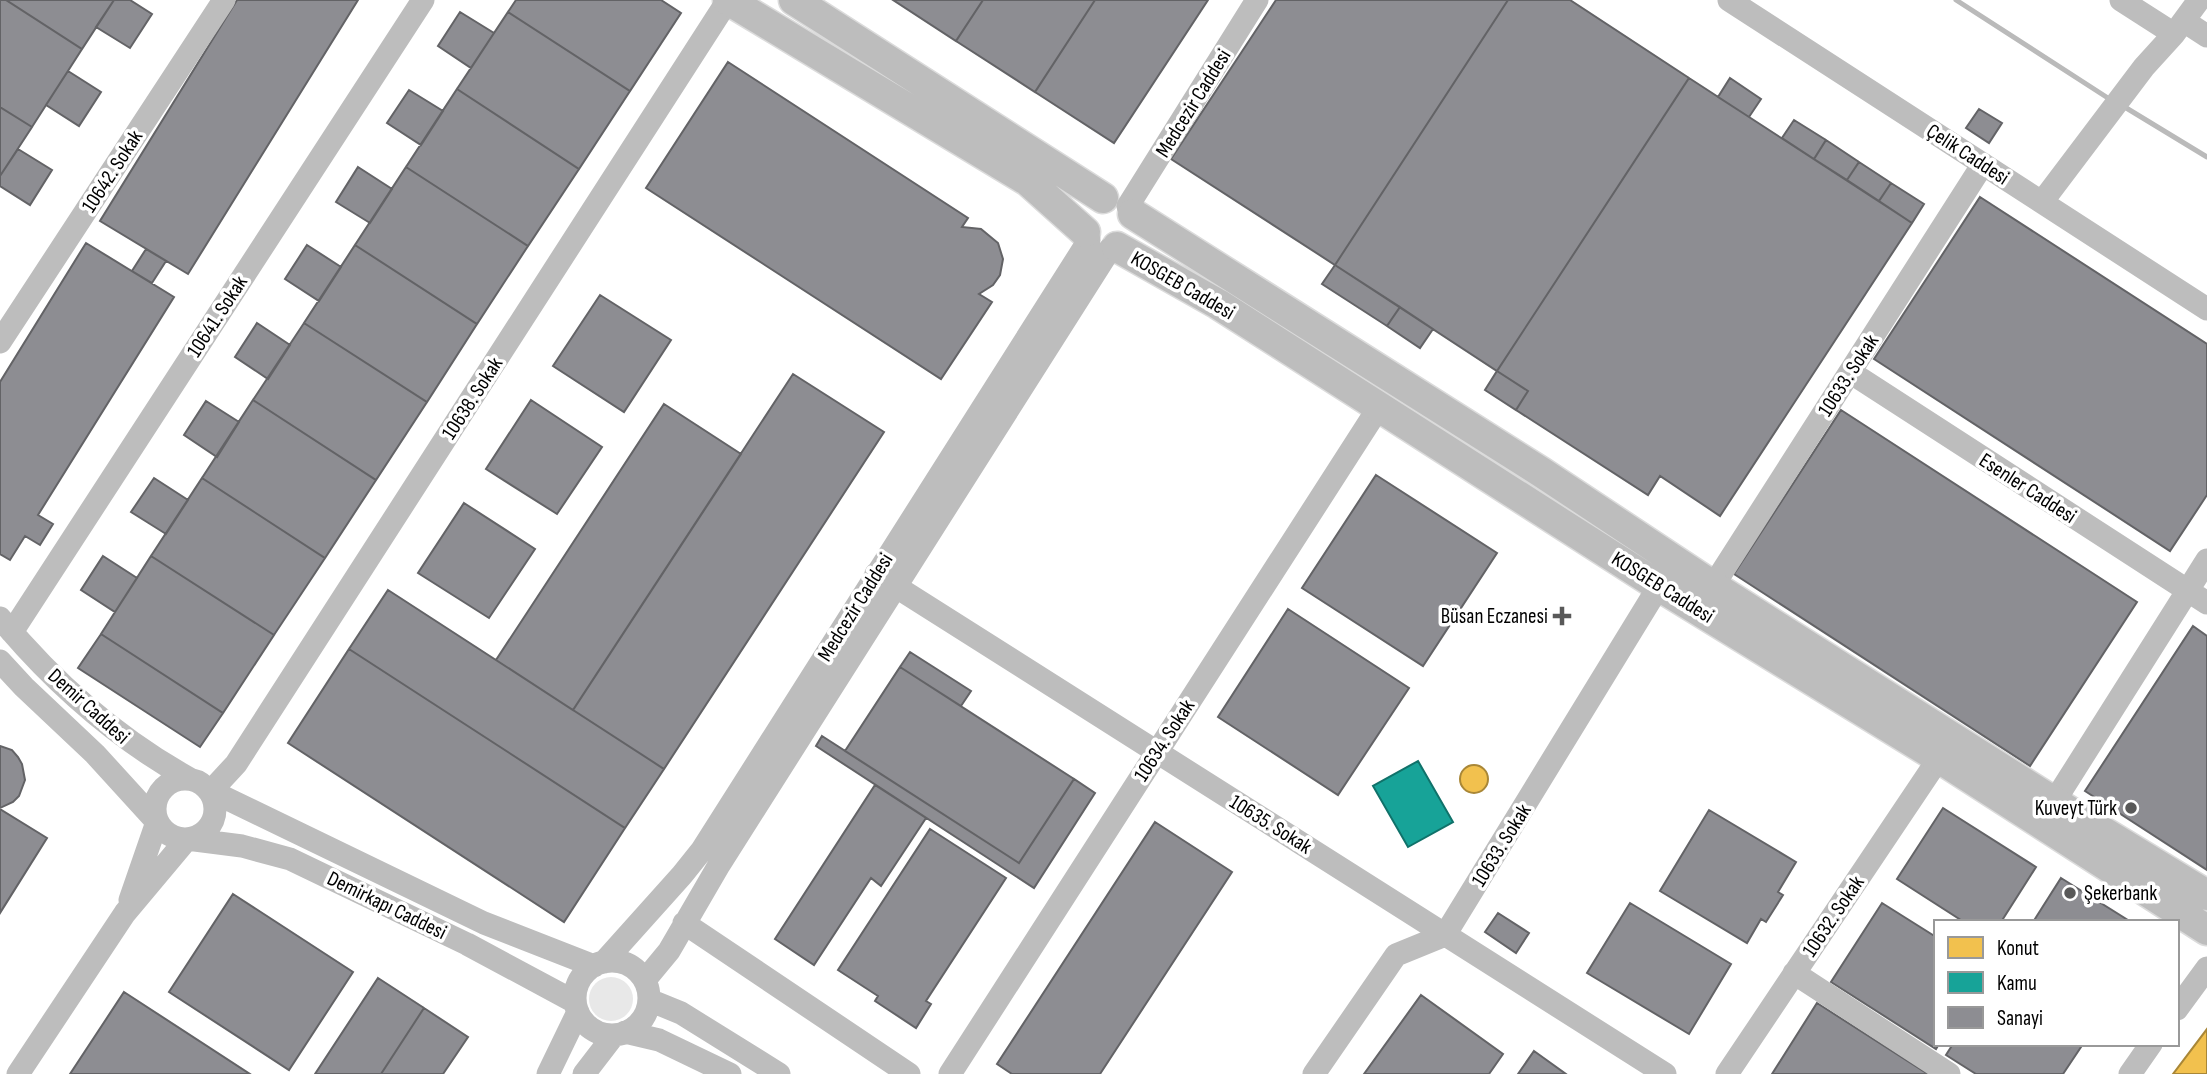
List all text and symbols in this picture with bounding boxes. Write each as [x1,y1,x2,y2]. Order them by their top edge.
street label: Medcezir Caddesi [1150,45,1236,162]
street label: Çelik Caddesi [1922,119,2014,190]
street label: 10642. Sokak [77,125,148,217]
street label: KOSGEB Caddesi [1126,246,1239,325]
street label: 10641. Sokak [182,271,253,362]
street label: 10633. Sokak [1813,330,1884,421]
street label: 10638. Sokak [437,352,508,444]
street label: Esenler Caddesi [1975,448,2081,529]
street label: KOSGEB Caddesi [1607,546,1718,629]
street label: Medcezir Caddesi [812,549,898,666]
place label: Büsan Eczanesi [1441,604,1548,629]
marker: Büsan Eczanesi [1554,608,1570,624]
street label: Demir Caddesi [43,663,135,749]
street label: 10634. Sokak [1129,695,1200,786]
street label: 10635. Sokak [1225,789,1316,859]
place label: Kuveyt Türk [2035,796,2117,821]
street label: 10633. Sokak [1466,799,1537,891]
marker: Kuveyt Türk [2123,800,2139,816]
street label: Demirkapı Caddesi [323,866,450,945]
street label: 10632. Sokak [1797,871,1870,962]
place label: Şekerbank [2084,881,2157,906]
marker: Şekerbank [2062,885,2078,901]
legend [1934,920,2179,1046]
text: Konut [1997,936,2039,961]
text: Kamu [1997,971,2037,996]
text: Sanayi [1997,1006,2043,1031]

